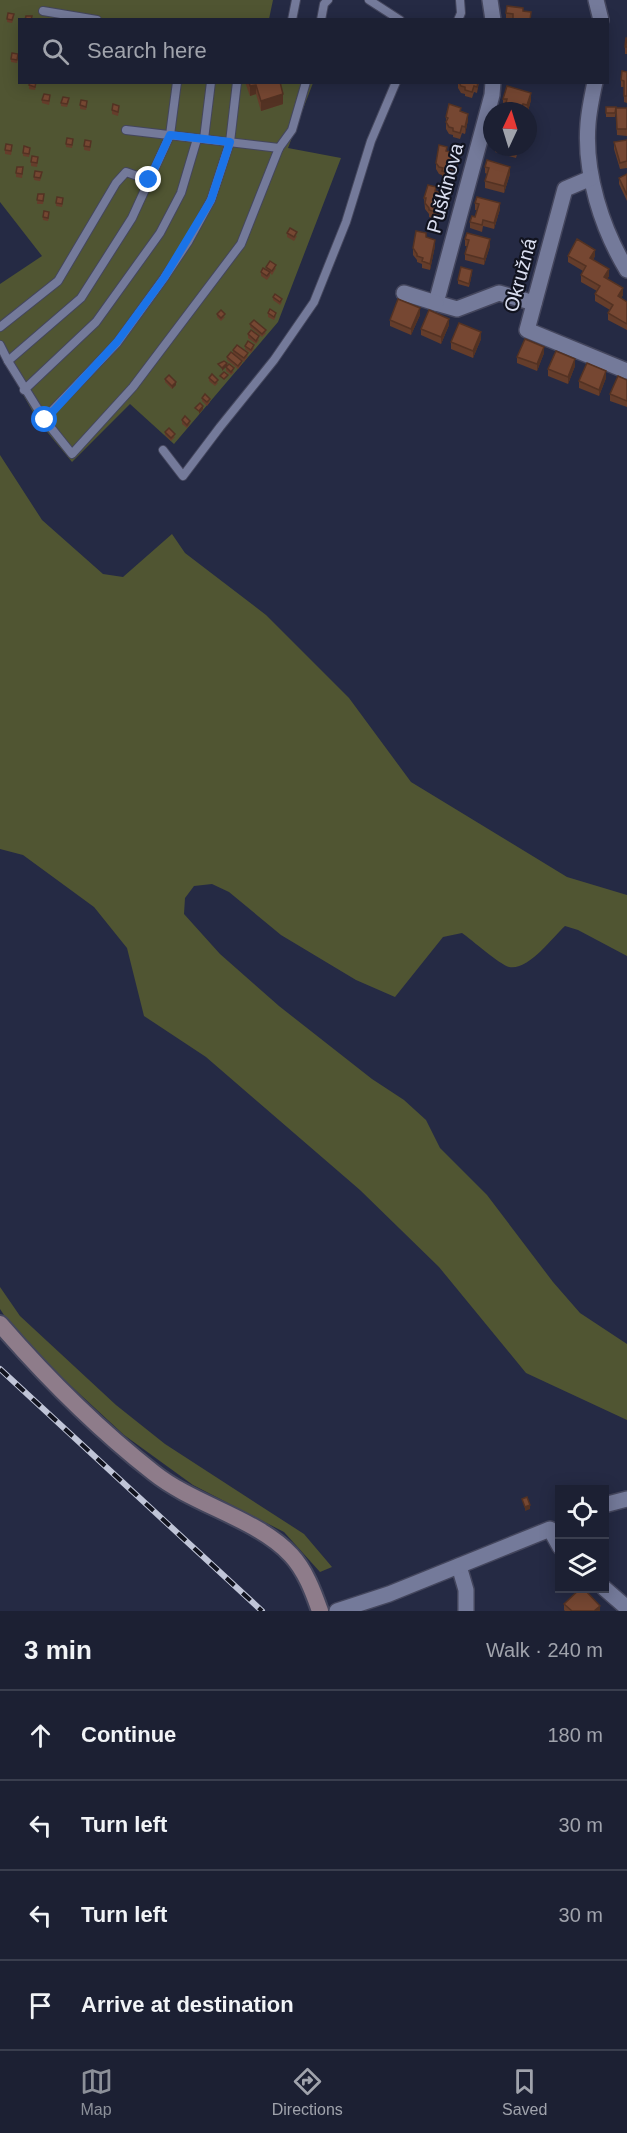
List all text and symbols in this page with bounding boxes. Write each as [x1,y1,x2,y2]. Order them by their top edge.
search box [18,18,609,84]
icon: search [39,35,72,68]
text: Search here [87,38,207,63]
north arrow [483,102,537,156]
street label: Puškinova [422,140,468,235]
route end [135,166,161,192]
street label: Okružná [500,235,541,314]
route start [31,406,57,432]
map controls [555,1485,609,1593]
button: locate [555,1485,609,1539]
button: layers [555,1539,609,1593]
text: 3 min [24,1635,92,1665]
text: Walk · 240 m [486,1639,603,1661]
icon: ahead [24,1719,57,1752]
text: Continue [81,1722,176,1747]
text: 180 m [547,1724,603,1746]
icon: left [24,1809,57,1842]
text: Turn left [81,1812,167,1837]
text: 30 m [559,1814,603,1836]
icon: left [24,1899,57,1932]
text: Turn left [81,1902,167,1927]
text: 30 m [559,1904,603,1926]
icon: arrive [24,1989,57,2022]
text: Arrive at destination [81,1992,294,2017]
tab: Map [80,2065,113,2119]
tab: Directions [272,2065,343,2119]
tab: Saved [502,2065,547,2119]

